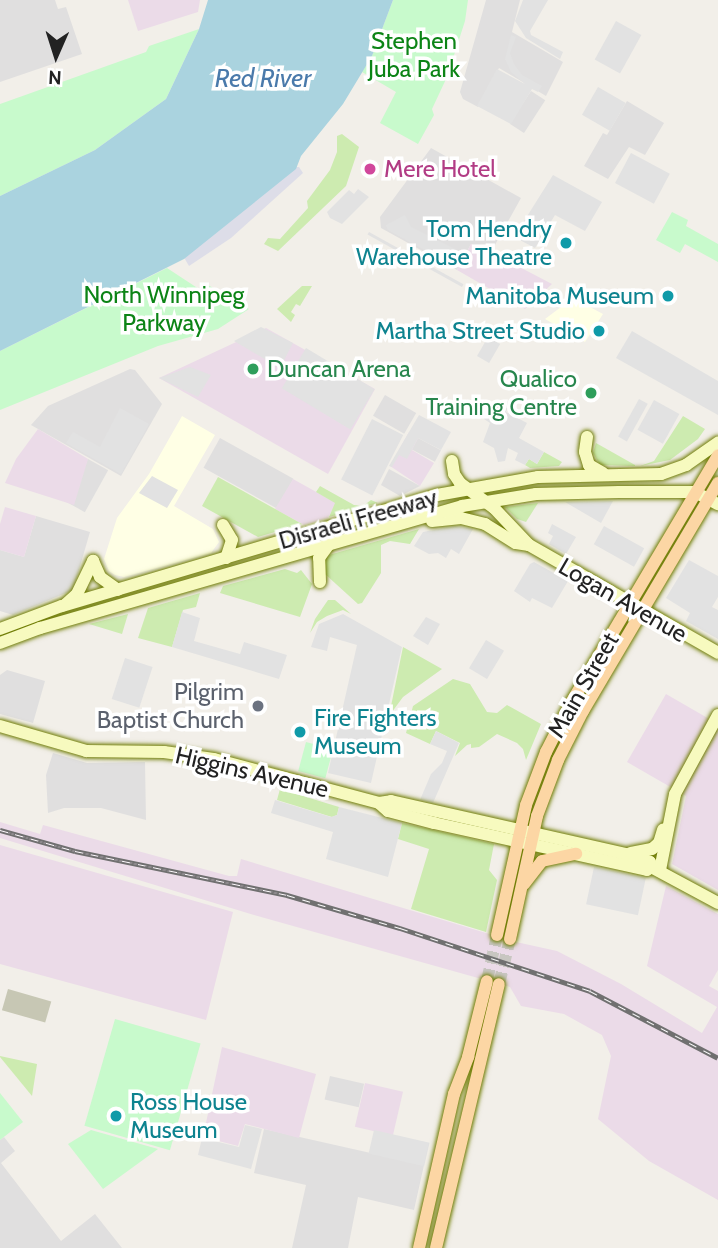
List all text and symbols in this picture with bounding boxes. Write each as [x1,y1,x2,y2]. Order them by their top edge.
north arrow [21,21,91,91]
park label: Stephen Juba Park [368,27,460,83]
water label: Red River [215,63,311,95]
text: N [48,66,62,89]
place label: Mere Hotel [384,155,496,183]
marker: Mere Hotel [362,161,378,177]
place label: Tom Hendry Warehouse Theatre [356,215,552,271]
marker: Tom Hendry Warehouse Theatre [558,235,574,251]
park label: North Winnipeg Parkway [83,281,245,337]
place label: Manitoba Museum [466,282,654,310]
marker: Manitoba Museum [660,288,676,304]
place label: Martha Street Studio [376,317,585,345]
marker: Martha Street Studio [591,323,607,339]
place label: Duncan Arena [267,355,411,383]
marker: Duncan Arena [245,361,261,377]
place label: Qualico Training Centre [425,365,577,421]
marker: Qualico Training Centre [583,385,599,401]
street label: Disraeli Freeway [275,483,441,555]
street label: Logan Avenue [554,552,692,648]
street label: Main Street [541,627,625,743]
place label: Pilgrim Baptist Church [97,678,244,734]
marker: Pilgrim Baptist Church [250,698,266,714]
place label: Fire Fighters Museum [314,704,436,760]
marker: Fire Fighters Museum [292,724,308,740]
street label: Higgins Avenue [173,740,331,804]
place label: Ross House Museum [130,1088,247,1144]
marker: Ross House Museum [108,1108,124,1124]

